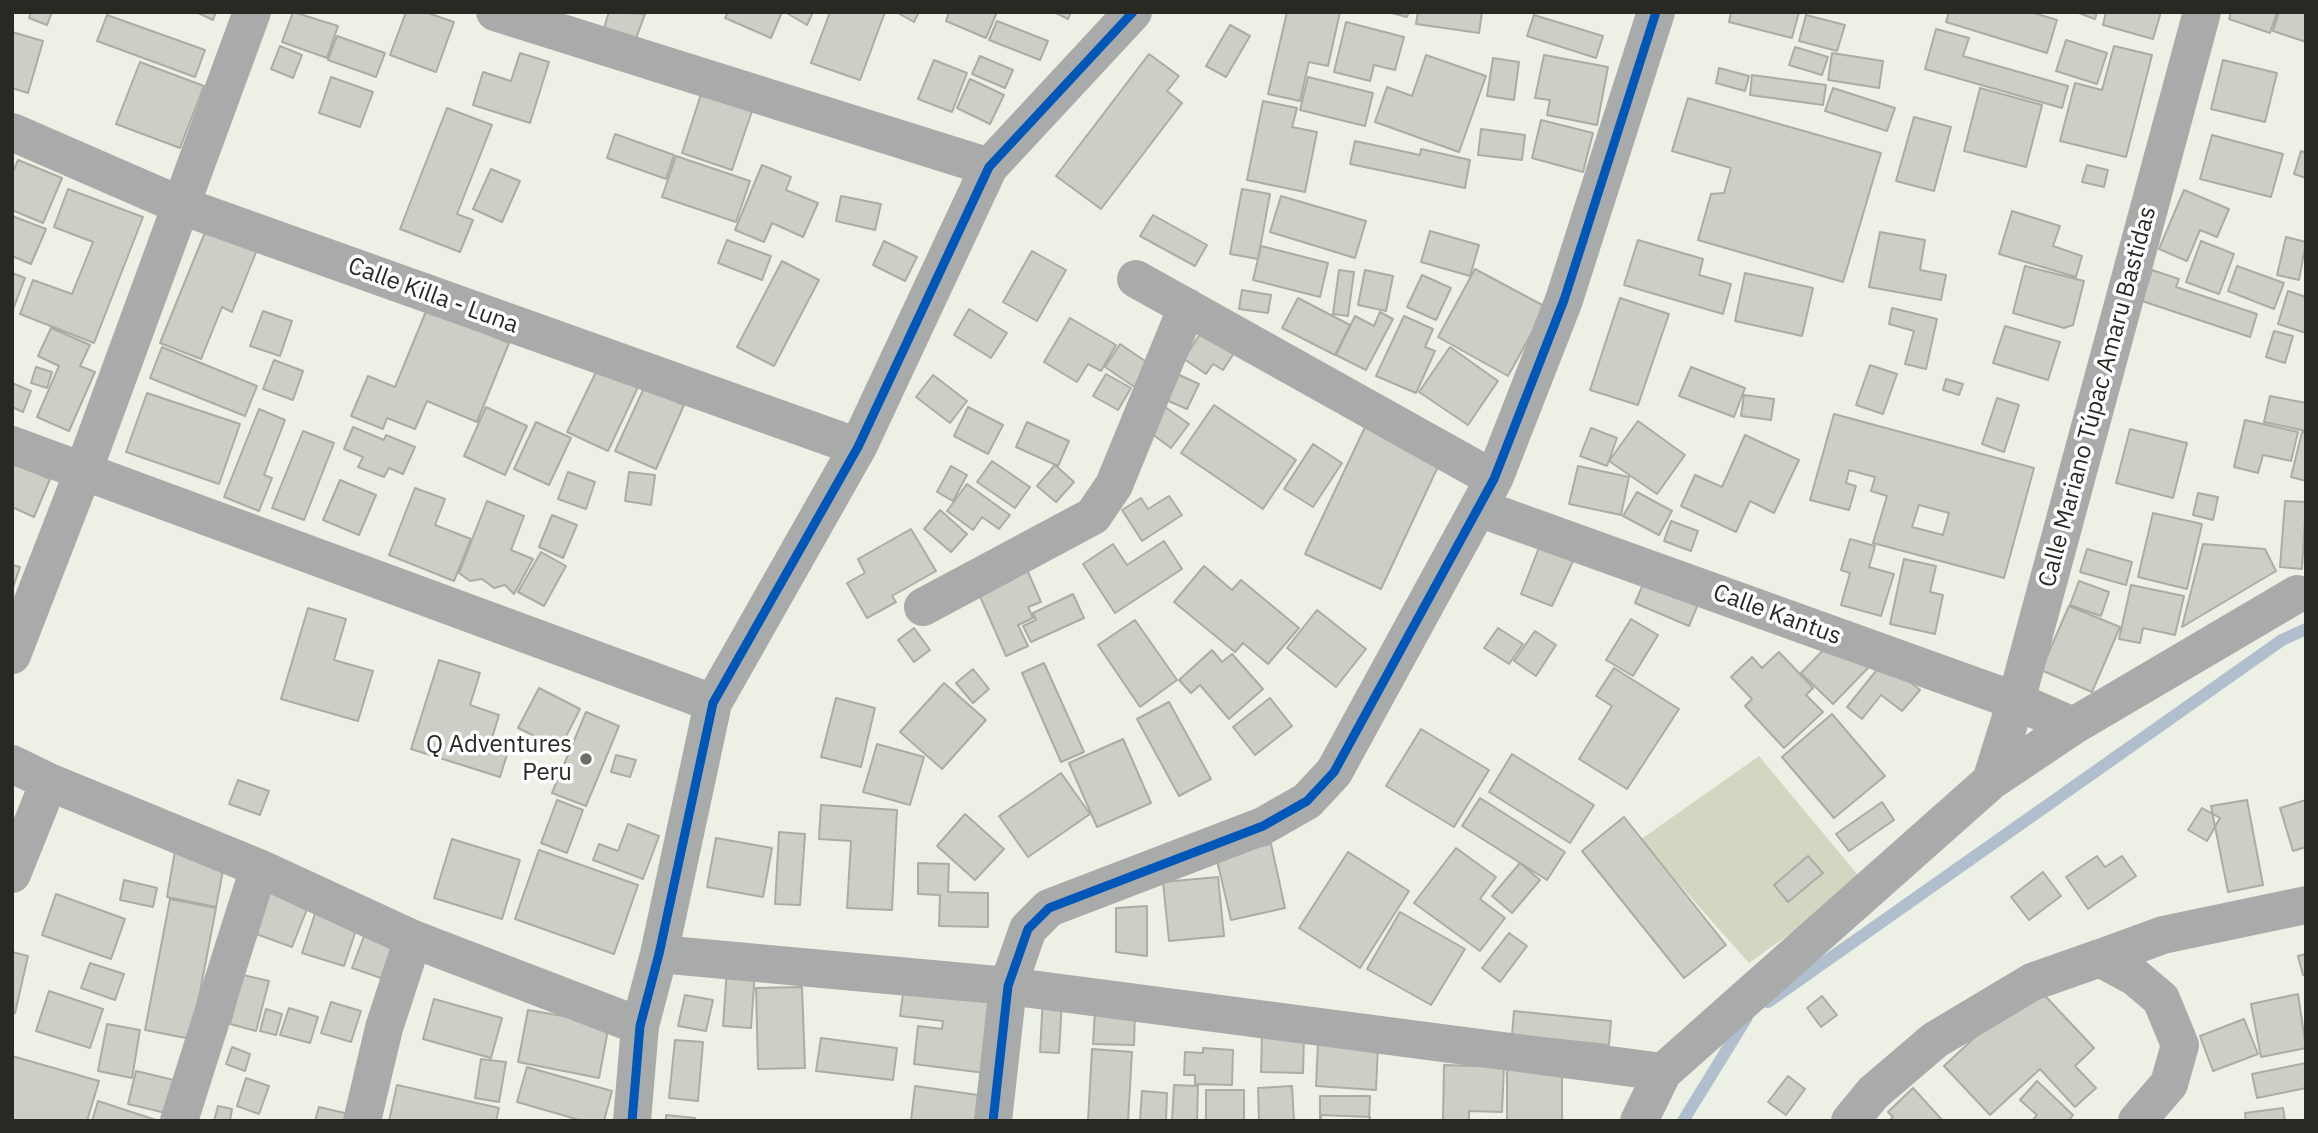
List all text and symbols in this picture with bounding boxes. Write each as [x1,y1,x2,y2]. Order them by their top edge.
street label: Calle Mariano Túpac Amaru Bastidas [2033,204,2163,590]
street label: Calle Killa - Luna [344,252,522,340]
street label: Calle Kantus [1709,578,1845,652]
place label: Q Adventures Peru [426,731,572,787]
marker: Q Adventures Peru [578,751,594,767]

